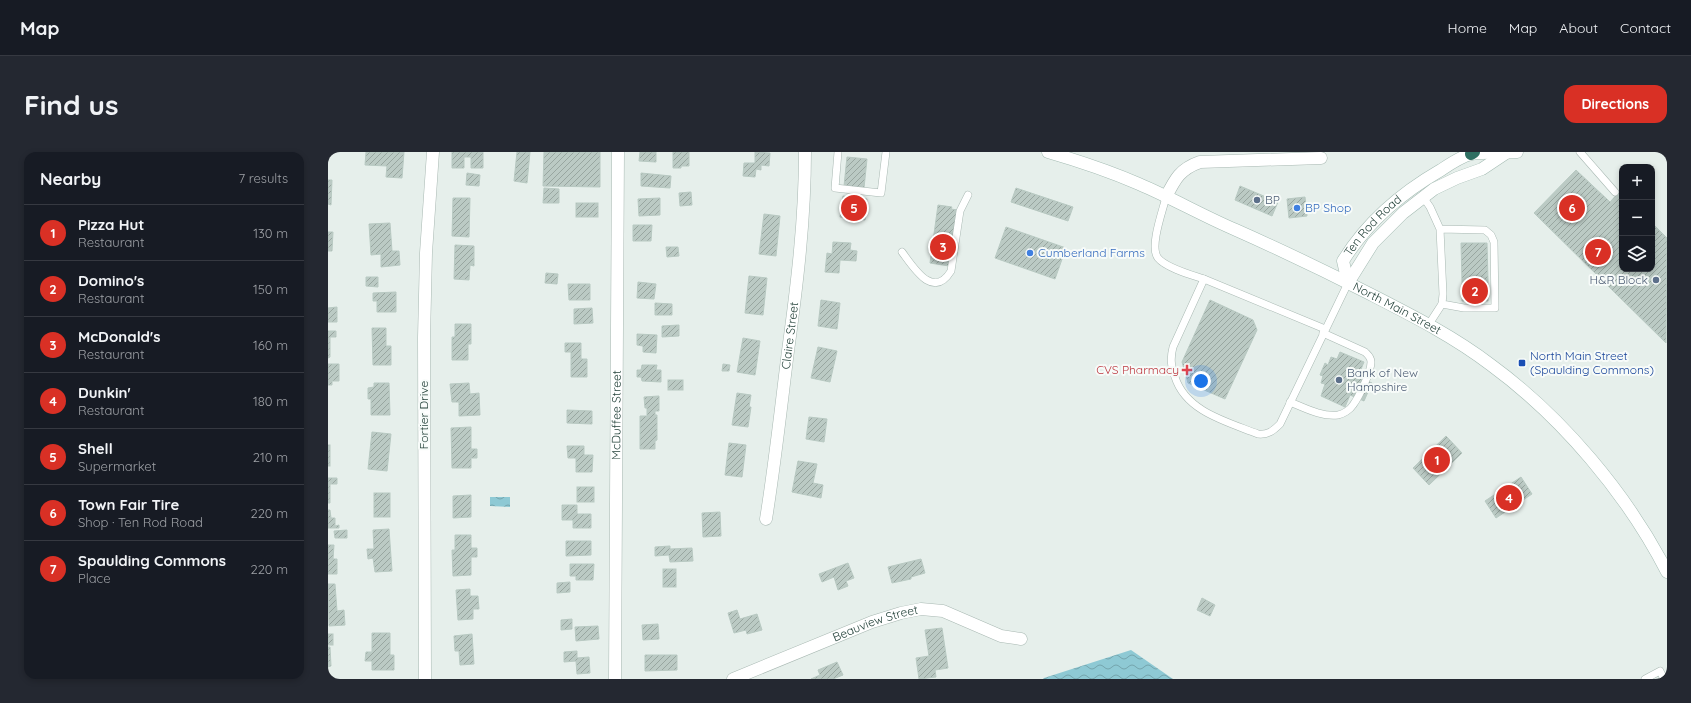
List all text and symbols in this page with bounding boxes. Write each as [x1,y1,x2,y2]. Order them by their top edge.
text: Map [20,16,59,40]
text: Home [1448,19,1487,37]
text: Map [1509,19,1537,37]
text: About [1559,19,1598,37]
text: Contact [1620,19,1671,37]
button: Directions [1564,85,1667,123]
text: Find us [24,87,118,122]
map controls [1619,164,1655,272]
button: + [1619,164,1655,200]
text: Nearby [40,168,101,189]
text: 7 results [239,170,288,186]
street label: Ten Rod Road [1340,191,1404,259]
place label: BP [1265,192,1280,207]
pin: 5 [841,193,867,223]
pin: 6 [1559,193,1585,223]
marker: BP [1252,195,1262,205]
place label: BP Shop [1305,200,1351,215]
button: − [1619,200,1655,236]
marker: BP Shop [1292,203,1302,213]
text: Pizza Hut [78,215,144,234]
text: 1 [50,225,56,241]
text: 130 m [253,225,288,241]
pin: 3 [930,232,956,262]
text: Restaurant [78,234,144,250]
button: layers [1619,236,1655,272]
pin: 7 [1585,237,1611,267]
place label: Cumberland Farms [1038,245,1145,260]
marker: Cumberland Farms [1025,248,1035,258]
text: Domino's [78,271,144,290]
place label: H&R Block [1590,272,1648,287]
marker: H&R Block [1651,275,1661,285]
pin: 2 [1462,276,1488,306]
street label: North Main Street [1351,279,1444,337]
text: 2 [49,281,57,297]
text: 150 m [253,281,288,297]
text: Restaurant [78,290,144,306]
street label: Claire Street [778,301,801,370]
text: McDonald's [78,327,160,346]
text: 3 [50,337,56,353]
text: 160 m [253,337,288,353]
text: Restaurant [78,346,144,362]
place label: North Main Street (Spaulding Commons) [1530,348,1654,377]
marker: North Main Street (Spaulding Commons) [1517,358,1527,368]
place label: CVS Pharmacy [1096,362,1179,377]
marker: CVS Pharmacy [1182,365,1192,375]
place label: Bank of New Hampshire [1347,365,1418,394]
street label: McDuffee Street [608,370,624,460]
your location [1191,371,1211,391]
marker: Bank of New Hampshire [1334,375,1344,385]
street label: Fortier Drive [416,380,431,449]
text: Dunkin' [78,383,131,402]
text: 4 [49,393,57,409]
text: 180 m [253,393,288,409]
text: Restaurant [78,402,144,418]
text: Shell [78,439,113,458]
pin: 1 [1424,445,1450,475]
text: 5 [49,449,57,465]
text: 210 m [253,449,288,465]
text: Supermarket [78,458,156,474]
pin: 4 [1496,483,1522,513]
text: Town Fair Tire [78,495,179,514]
text: 6 [49,505,57,521]
text: 220 m [250,505,288,521]
text: Shop · Ten Rod Road [78,514,203,530]
text: Spaulding Commons [78,551,226,570]
text: 7 [49,561,57,577]
text: 220 m [250,561,288,577]
text: Place [78,570,111,586]
street label: Beauview Street [830,602,919,644]

